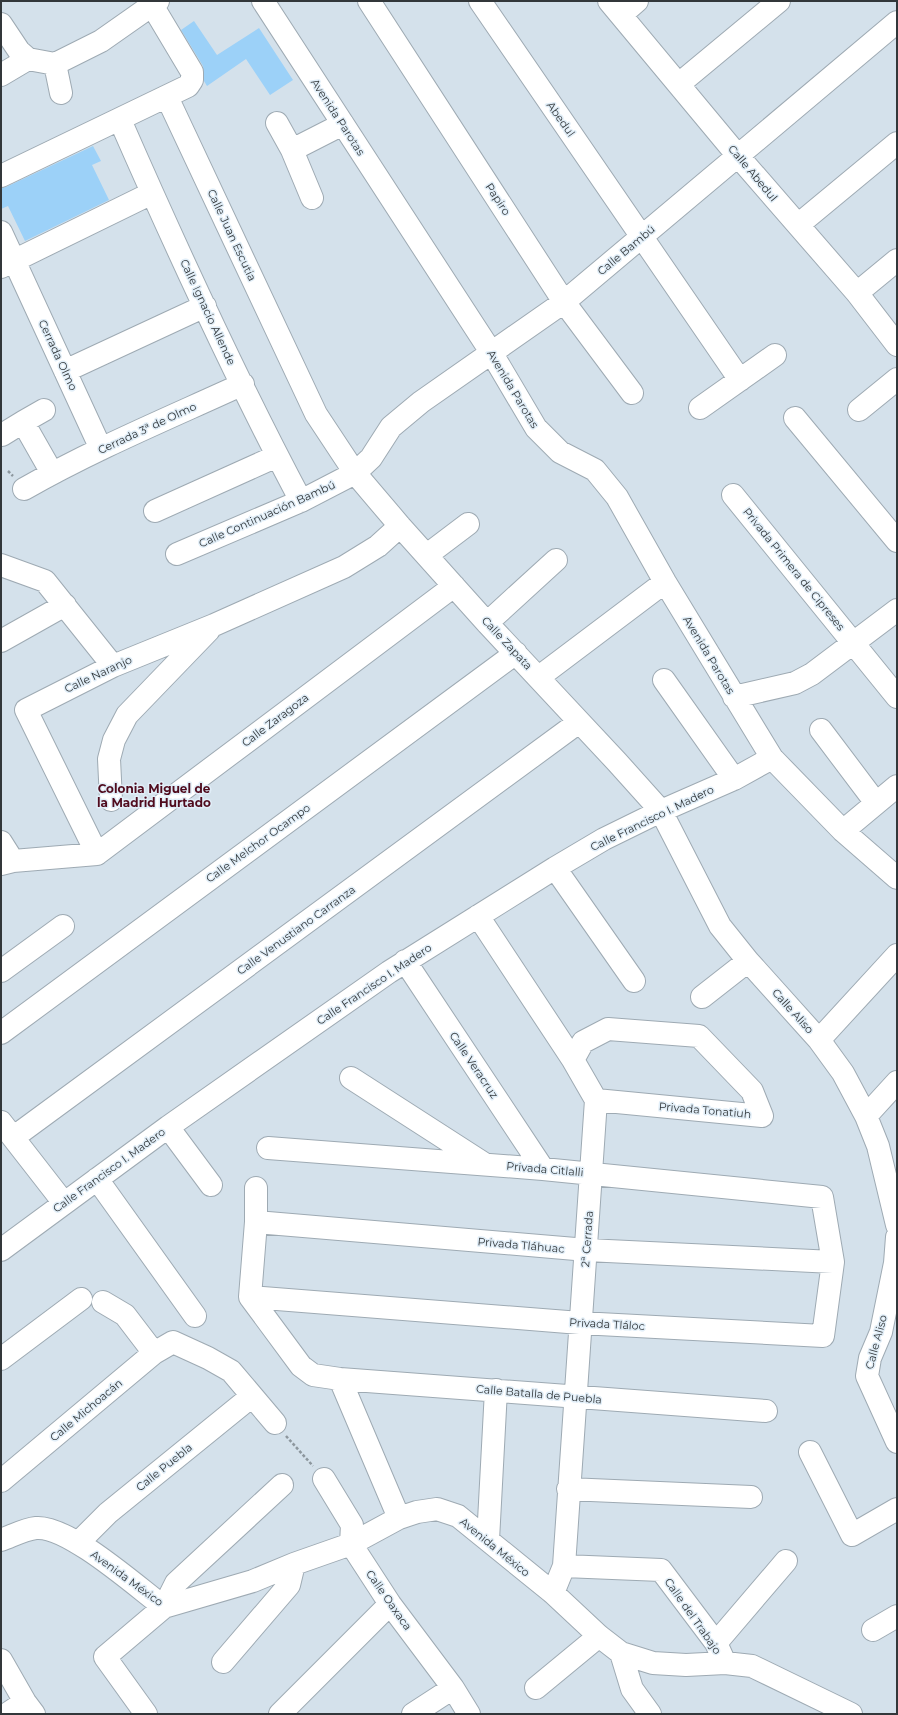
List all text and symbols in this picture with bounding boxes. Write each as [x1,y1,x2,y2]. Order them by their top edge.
street label: Avenida Parotas [308,76,368,159]
street label: Abedul [544,99,578,139]
street label: Calle Abedul [725,142,781,204]
street label: Papiro [482,180,514,218]
street label: Calle Juan Escutia [205,187,259,283]
street label: Calle Bambú [594,222,658,278]
street label: Calle Ignacio Allende [177,257,239,368]
street label: Cerrada Olmo [35,317,81,393]
street label: Avenida Parotas [484,347,542,431]
street label: Cerrada 3ª de Olmo [96,399,199,457]
street label: Calle Continuación Bambú [197,478,337,550]
street label: Privada Primera de Cipreses [740,505,848,634]
street label: Calle Zapata [479,613,535,673]
street label: Avenida Parotas [680,613,738,697]
street label: Calle Naranjo [62,652,134,696]
street label: Calle Zaragoza [239,690,311,750]
district label: Colonia Miguel de la Madrid Hurtado [97,781,211,810]
street label: Calle Francisco I. Madero [588,782,716,854]
street label: Calle Melchor Ocampo [203,800,313,886]
street label: Calle Venustiano Carranza [234,882,358,978]
street label: Calle Francisco I. Madero [314,940,434,1028]
street label: Calle Aliso [769,986,817,1036]
street label: Calle Veracruz [447,1029,502,1101]
street label: Privada Tonatiuh [658,1099,752,1121]
street label: Calle Francisco I. Madero [50,1124,168,1215]
street label: Privada Citlalli [506,1159,584,1179]
street label: 2ª Cerrada [578,1210,596,1268]
street label: Privada Tláhuac [477,1234,565,1256]
street label: Calle Aliso [862,1313,890,1371]
street label: Privada Tláloc [569,1315,645,1333]
street label: Calle Michoacán [47,1376,125,1444]
street label: Calle Batalla de Puebla [475,1382,603,1406]
street label: Calle Puebla [133,1440,195,1494]
street label: Avenida México [457,1514,533,1580]
street label: Avenida México [88,1547,166,1609]
street label: Calle Oaxaca [363,1567,415,1633]
street label: Calle del Trabajo [661,1575,725,1657]

